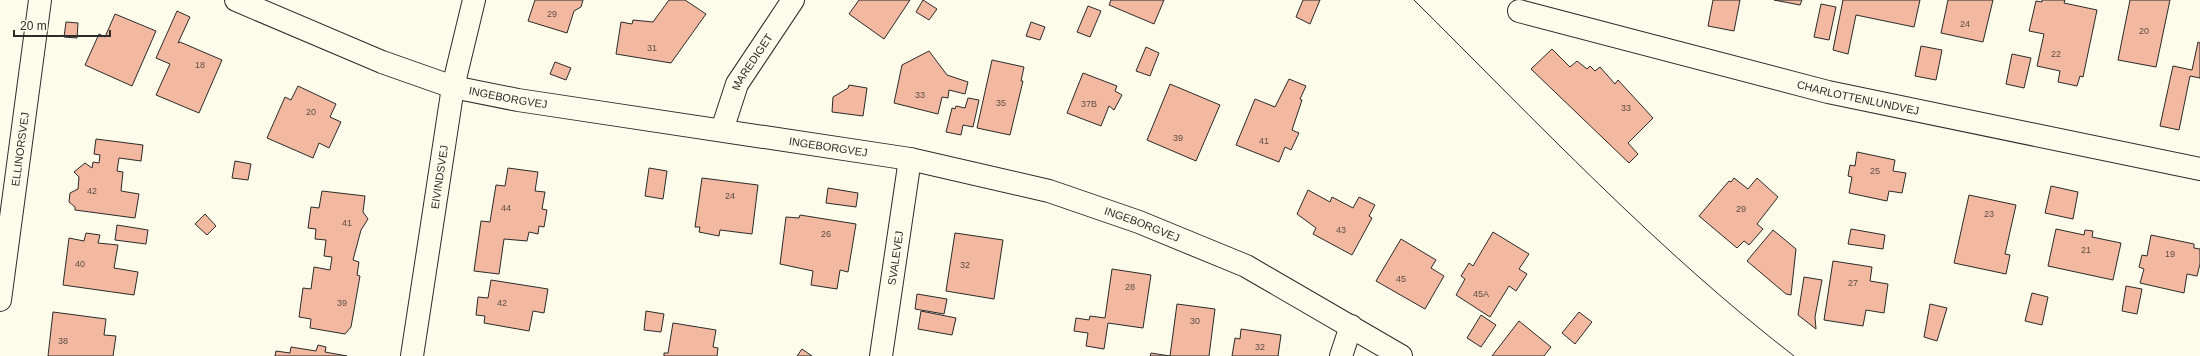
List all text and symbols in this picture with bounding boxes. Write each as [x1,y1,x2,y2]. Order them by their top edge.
house number: 29 [547,9,557,19]
scale bar [14,12,110,38]
text: 20 m [20,19,47,33]
house number: 24 [1960,19,1970,29]
house number: 20 [2139,26,2149,36]
street label: MAREDIGET [729,31,775,92]
house number: 31 [647,43,657,53]
house number: 22 [2051,49,2061,59]
house number: 18 [195,60,205,70]
street label: CHARLOTTENLUNDVEJ [1796,78,1920,117]
street label: INGEBORGVEJ [468,84,548,110]
house number: 33 [915,90,925,100]
house number: 35 [996,98,1006,108]
house number: 37B [1081,99,1097,109]
house number: 33 [1621,103,1631,113]
house number: 20 [306,107,316,117]
street label: ELLINORSVEJ [9,112,31,187]
house number: 39 [1173,133,1183,143]
street label: INGEBORGVEJ [788,135,869,159]
house number: 41 [1259,136,1269,146]
street label: EIVINDSVEJ [429,144,450,210]
house number: 25 [1870,166,1880,176]
house number: 42 [87,186,97,196]
house number: 24 [725,191,735,201]
house number: 44 [501,203,511,213]
house number: 29 [1736,204,1746,214]
street label: INGEBORGVEJ [1103,205,1181,244]
house number: 23 [1984,209,1994,219]
house number: 41 [342,218,352,228]
house number: 43 [1336,225,1346,235]
house number: 26 [821,229,831,239]
street label: SVALEVEJ [885,230,905,286]
house number: 21 [2081,245,2091,255]
house number: 19 [2165,249,2175,259]
house number: 40 [75,259,85,269]
house number: 32 [960,260,970,270]
house number: 45 [1396,274,1406,284]
house number: 27 [1848,278,1858,288]
house number: 28 [1125,282,1135,292]
house number: 45A [1473,289,1489,299]
house number: 39 [337,298,347,308]
house number: 42 [497,298,507,308]
house number: 30 [1190,316,1200,326]
house number: 38 [58,336,68,346]
house number: 32 [1255,342,1265,352]

